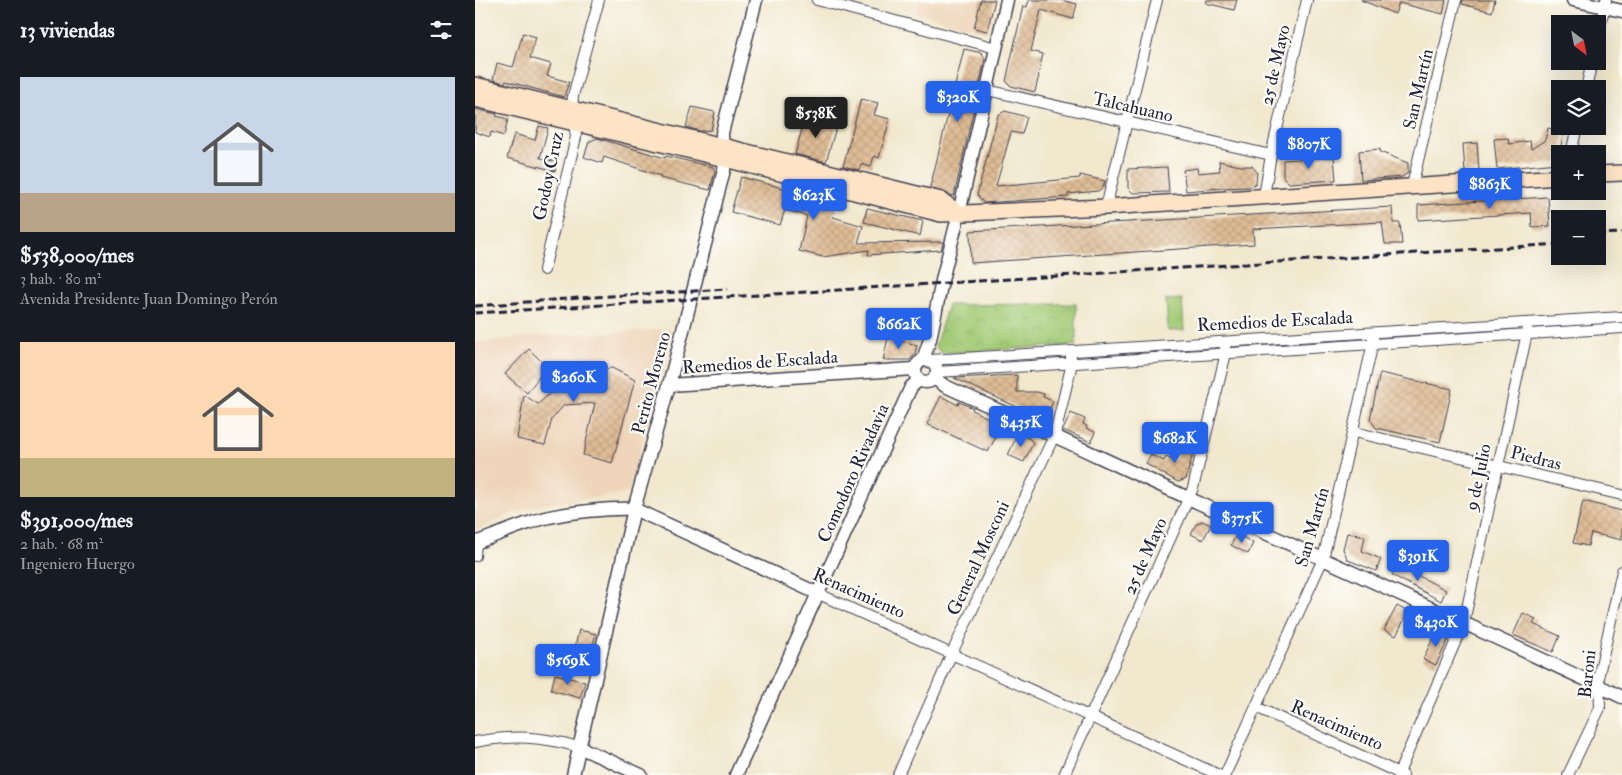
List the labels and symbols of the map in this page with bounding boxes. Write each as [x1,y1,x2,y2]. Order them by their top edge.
north arrow [1551,15,1606,70]
street label: 25 de Mayo [1255,22,1296,108]
street label: San Martín [1398,47,1439,132]
pin: $320K [923,80,993,123]
street label: Talcahuano [1090,87,1176,128]
pin: $538K [781,96,851,139]
pin: $807K [1274,128,1344,170]
street label: Godoy Cruz [528,129,569,223]
pin: $863K [1455,168,1525,210]
pin: $623K [779,178,849,221]
street label: Remedios de Escalada [1196,306,1354,337]
pin: $662K [864,308,934,350]
street label: Perito Moreno [627,329,676,437]
street label: Remedios de Escalada [681,346,839,379]
pin: $260K [539,360,609,403]
street label: Comodoro Rivadavia [813,400,895,546]
pin: $435K [986,406,1056,448]
pin: $682K [1140,422,1210,464]
street label: 9 de Julio [1460,441,1497,514]
street label: Piedras [1508,441,1564,476]
street label: San Martín [1290,485,1335,570]
street label: General Mosconi [942,497,1015,619]
pin: $375K [1207,502,1277,544]
street label: 25 de Mayo [1118,514,1173,598]
pin: $391K [1383,540,1453,582]
street label: Renacimiento [809,563,909,624]
pin: $430K [1401,606,1471,648]
pin: $569K [533,644,603,686]
street label: Baroni [1574,648,1601,699]
street label: Renacimiento [1287,695,1387,756]

